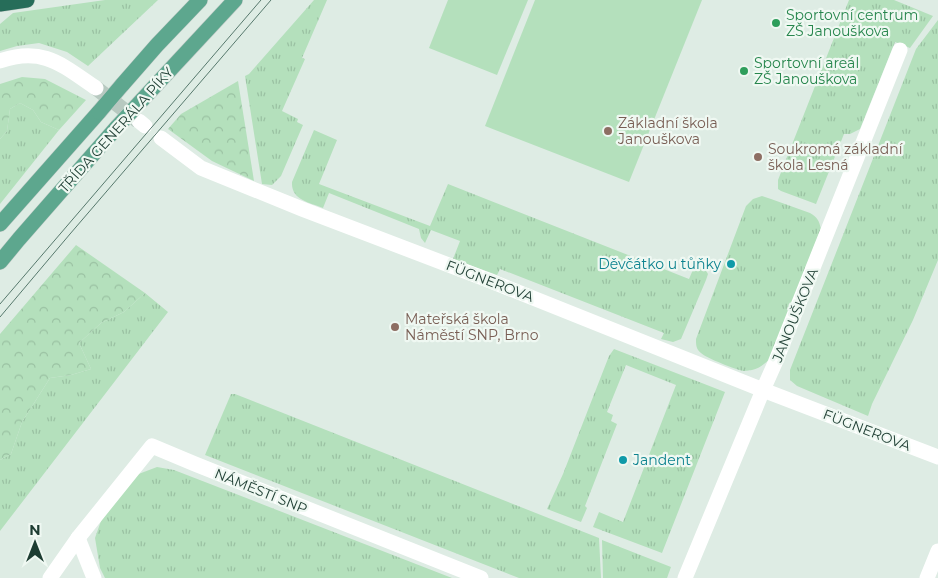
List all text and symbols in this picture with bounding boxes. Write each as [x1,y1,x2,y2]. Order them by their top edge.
place label: Sportovní centrum ZŠ Janouškova [786,6,918,40]
marker: Sportovní centrum ZŠ Janouškova [770,17,782,29]
place label: Sportovní areál ZŠ Janouškova [754,54,859,88]
street label: TŘÍDA GENERÁLA PÍKY [55,63,177,197]
marker: Sportovní areál ZŠ Janouškova [738,65,750,77]
place label: Základní škola Janouškova [617,114,718,148]
marker: Základní škola Janouškova [602,125,614,137]
place label: Soukromá základní škola Lesná [768,140,904,174]
marker: Soukromá základní škola Lesná [752,151,764,163]
place label: Děvčátko u tůňky [598,255,721,273]
street label: FÜGNEROVA [444,256,537,306]
marker: Děvčátko u tůňky [725,258,737,270]
street label: JANOUŠKOVA [768,264,822,366]
place label: Mateřská škola Náměstí SNP, Brno [405,310,539,344]
marker: Mateřská škola Náměstí SNP, Brno [389,321,401,333]
street label: FÜGNEROVA [821,405,914,455]
place label: Jandent [632,451,691,469]
marker: Jandent [617,454,629,466]
street label: NÁMĚSTÍ SNP [212,464,310,518]
north arrow [10,518,60,568]
text: N [29,521,41,539]

